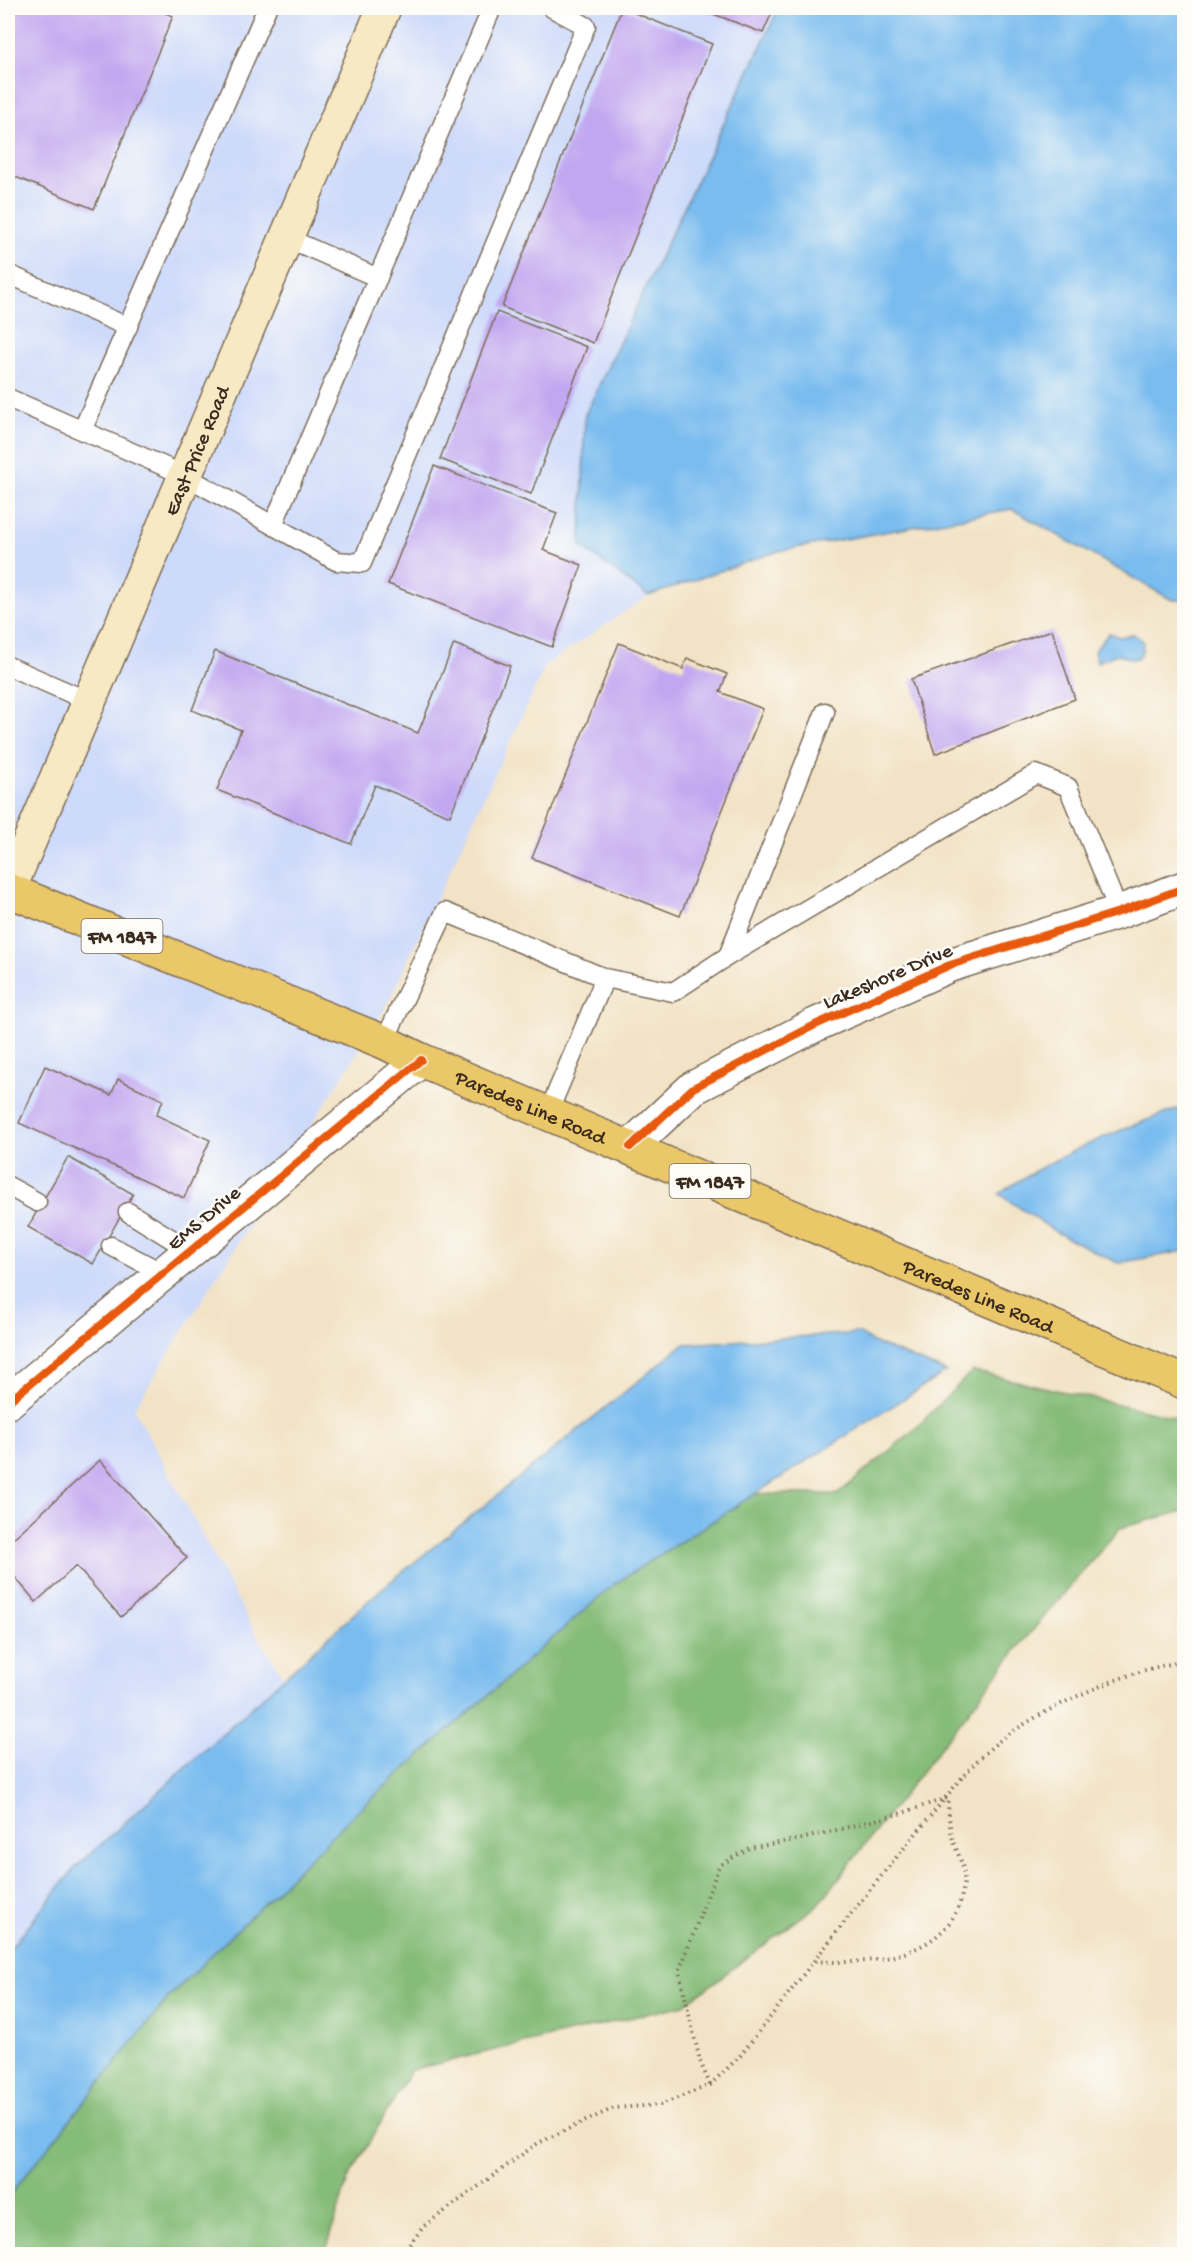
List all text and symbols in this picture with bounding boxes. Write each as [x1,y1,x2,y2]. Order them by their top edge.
street label: East Price Road [160,381,238,520]
road number: FM 1847 [82,919,162,953]
street label: Lakeshore Drive [820,939,958,1017]
street label: Paredes Line Road [449,1066,610,1153]
road number: FM 1847 [670,1164,750,1198]
street label: EMS Drive [163,1181,248,1258]
street label: Paredes Line Road [897,1255,1058,1342]

